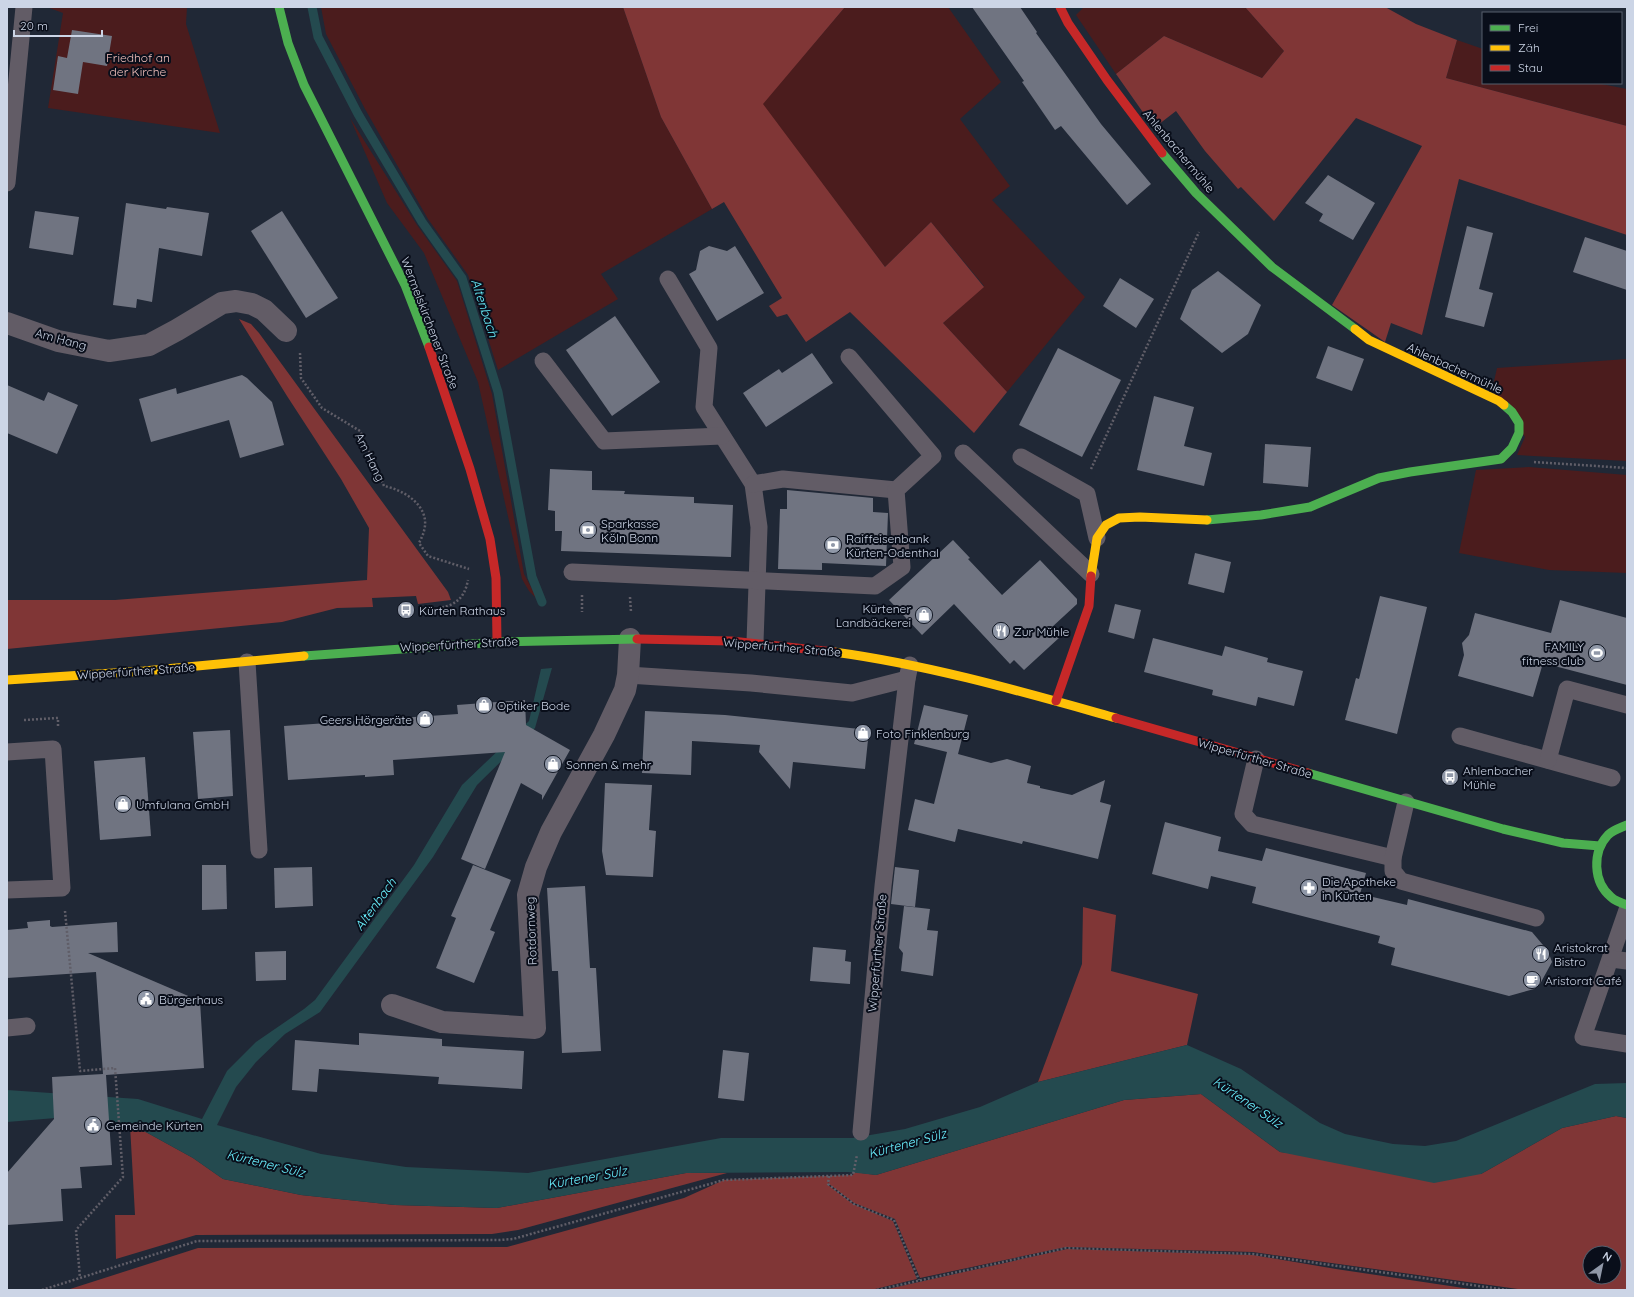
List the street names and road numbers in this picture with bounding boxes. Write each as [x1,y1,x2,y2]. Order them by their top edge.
street label: Ahlenbachermühle [1140,106,1218,196]
street label: Wermelskirchener Straße [398,255,462,391]
street label: Am Hang [34,325,88,353]
street label: Ahlenbachermühle [1405,339,1505,397]
street label: Am Hang [352,430,388,484]
street label: Wipperfürther Straße [400,633,519,655]
street label: Wipperfürther Straße [723,634,842,660]
street label: Wipperfürther Straße [77,659,196,683]
street label: Wipperfürther Straße [1196,735,1314,782]
street label: Wipperfürther Straße [864,893,890,1012]
street label: Rotdornweg [522,896,540,966]

